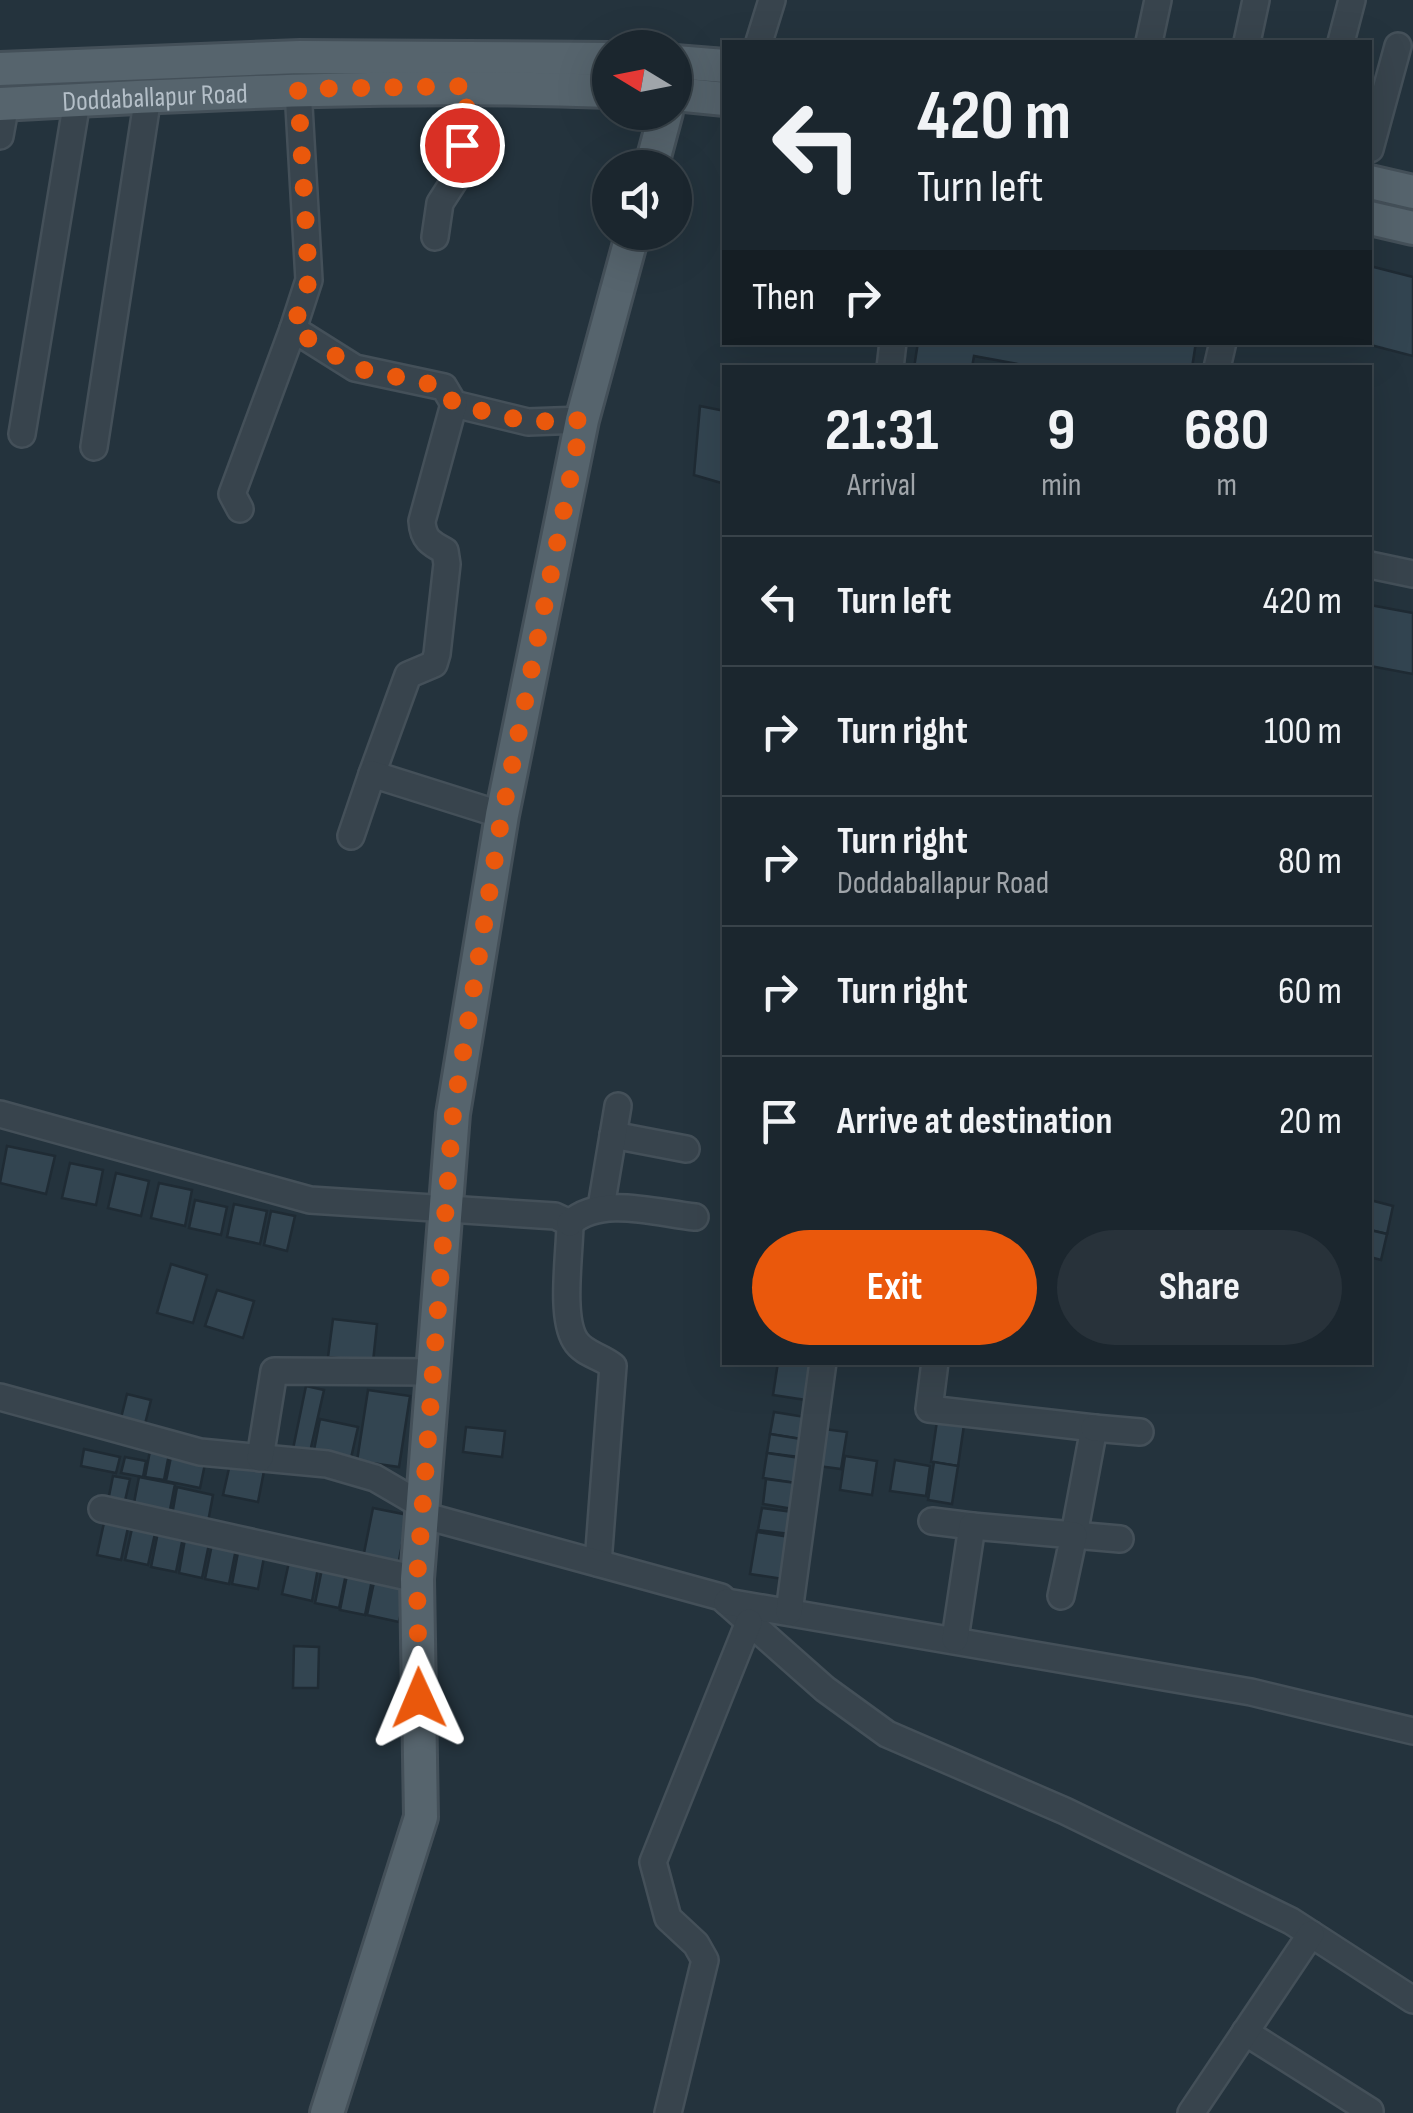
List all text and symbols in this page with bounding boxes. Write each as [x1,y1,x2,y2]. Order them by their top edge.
north arrow [592,30,692,130]
map controls [592,30,692,250]
text: 420 m [917,75,1071,159]
street label: Doddaballapur Road [61,77,248,119]
icon: left [752,80,882,210]
pin [420,103,505,188]
icon: arrive [435,118,490,173]
button: sound [592,150,692,250]
text: Turn left [917,160,1043,215]
icon: right [835,270,890,325]
text: Then [752,275,815,320]
text: 21:31 [825,395,938,467]
text: 9 [1047,395,1075,467]
text: 680 [1184,395,1269,467]
text: Arrival [847,466,916,505]
text: min [1041,466,1081,505]
text: m [1216,466,1237,505]
icon: left [752,574,807,629]
text: Turn left [837,579,951,624]
text: 420 m [1263,579,1342,624]
icon: right [752,704,807,759]
text: Turn right [837,709,968,754]
text: 100 m [1264,709,1342,754]
text: Turn right [837,819,968,864]
icon: right [752,834,807,889]
text: 80 m [1278,839,1342,884]
text: Doddaballapur Road [837,864,1049,903]
icon: right [752,964,807,1019]
text: Turn right [837,969,968,1014]
text: 60 m [1278,969,1342,1014]
icon: arrive [752,1094,807,1149]
text: Arrive at destination [837,1099,1112,1144]
text: 20 m [1279,1099,1342,1144]
button: Exit [752,1230,1037,1345]
button: Share [1057,1230,1342,1345]
position arrow [367,1646,471,1750]

